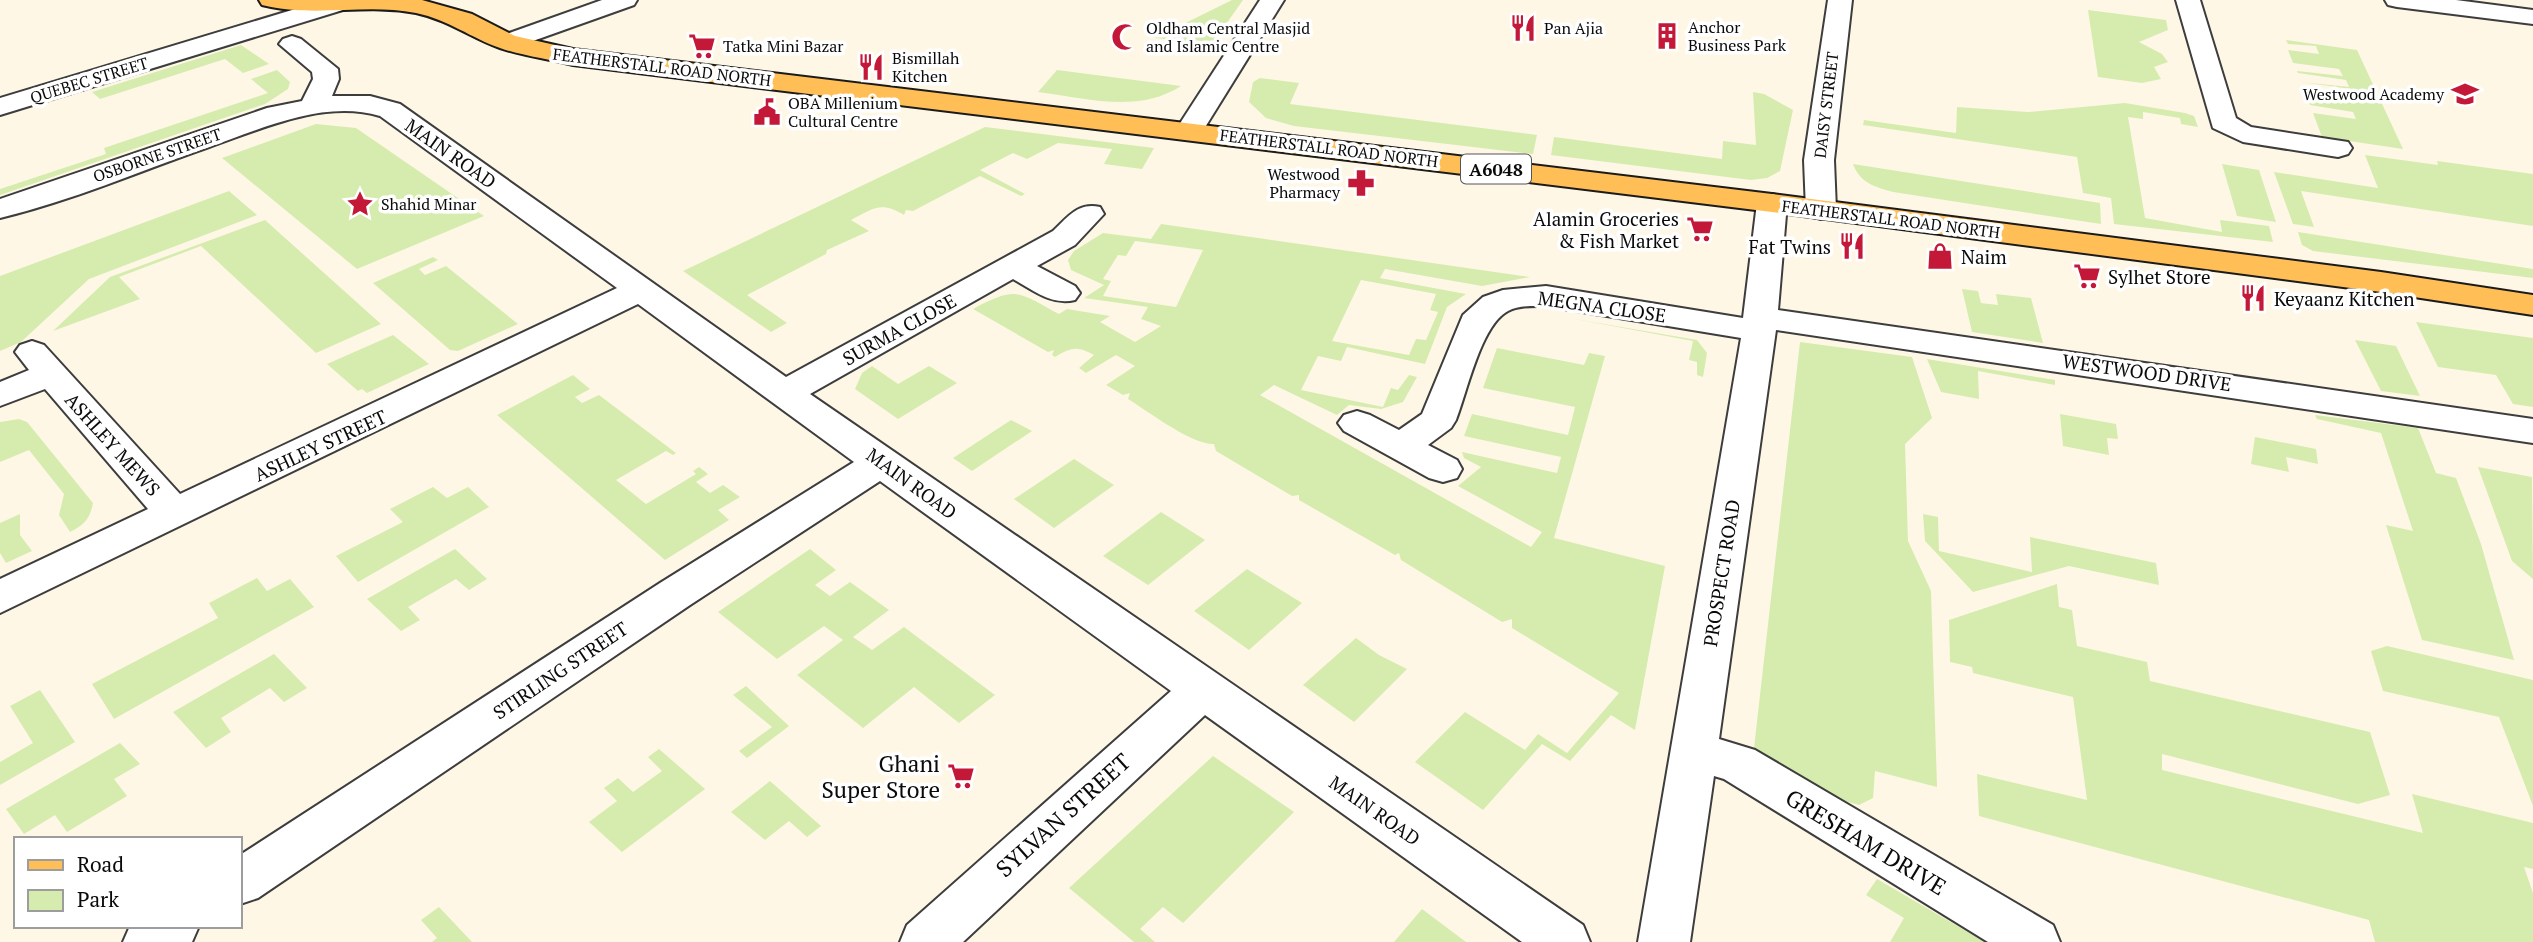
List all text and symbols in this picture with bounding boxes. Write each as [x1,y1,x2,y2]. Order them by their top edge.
restaurant icon: Pan Ajia [1508,13,1538,43]
place label: Anchor Business Park [1688,16,1787,56]
place label: Oldham Central Masjid and Islamic Centre [1146,17,1310,57]
place label: Pan Ajia [1544,17,1603,39]
building icon: Anchor Business Park [1652,21,1682,51]
mosque icon: Oldham Central Masjid and Islamic Centre [1110,22,1140,52]
supermarket icon: Tatka Mini Bazar [687,31,717,61]
place label: Tatka Mini Bazar [723,35,844,57]
street label: FEATHERSTALL ROAD NORTH [552,43,773,91]
place label: Bismillah Kitchen [892,47,960,87]
street label: DAISY STREET [1809,50,1843,159]
street label: QUEBEC STREET [27,52,151,108]
restaurant icon: Bismillah Kitchen [856,52,886,82]
school or university icon: Westwood Academy [2450,79,2480,109]
place label: Westwood Academy [2303,83,2445,105]
place label: OBA Millenium Cultural Centre [788,92,898,132]
public building icon: OBA Millenium Cultural Centre [752,97,782,127]
street label: MAIN ROAD [401,112,501,194]
street label: OSBORNE STREET [90,123,224,187]
street label: FEATHERSTALL ROAD NORTH [1219,124,1440,172]
road number: A6048 [1461,154,1531,184]
place label: Westwood Pharmacy [1267,163,1341,203]
pharmacy icon: Westwood Pharmacy [1346,168,1376,198]
place icon: Shahid Minar [345,189,375,219]
place label: Shahid Minar [381,193,477,215]
street label: FEATHERSTALL ROAD NORTH [1781,195,2002,243]
place label: Alamin Groceries & Fish Market [1533,206,1679,253]
supermarket icon: Alamin Groceries & Fish Market [1685,214,1715,244]
restaurant icon: Fat Twins [1837,231,1867,261]
place label: Fat Twins [1749,234,1831,259]
shop icon: Naim [1925,241,1955,271]
place label: Naim [1961,244,2007,269]
supermarket icon: Sylhet Store [2072,261,2102,291]
place label: Sylhet Store [2108,264,2210,289]
restaurant icon: Keyaanz Kitchen [2238,283,2268,313]
street label: MEGNA CLOSE [1536,285,1668,327]
place label: Keyaanz Kitchen [2274,286,2414,311]
street label: SURMA CLOSE [838,287,960,371]
street label: WESTWOOD DRIVE [2061,348,2233,396]
street label: ASHLEY MEWS [60,387,166,501]
street label: ASHLEY STREET [250,403,390,487]
street label: MAIN ROAD [862,442,962,524]
street label: PROSPECT ROAD [1697,498,1745,648]
street label: STIRLING STREET [488,616,632,724]
street label: SYLVAN STREET [989,746,1137,884]
place label: Ghani Super Store [821,748,940,805]
supermarket icon: Ghani Super Store [946,761,976,791]
street label: MAIN ROAD [1325,769,1425,851]
street label: GRESHAM DRIVE [1780,782,1952,902]
legend [14,837,242,928]
text: Road [77,850,124,878]
text: Park [77,885,119,913]

